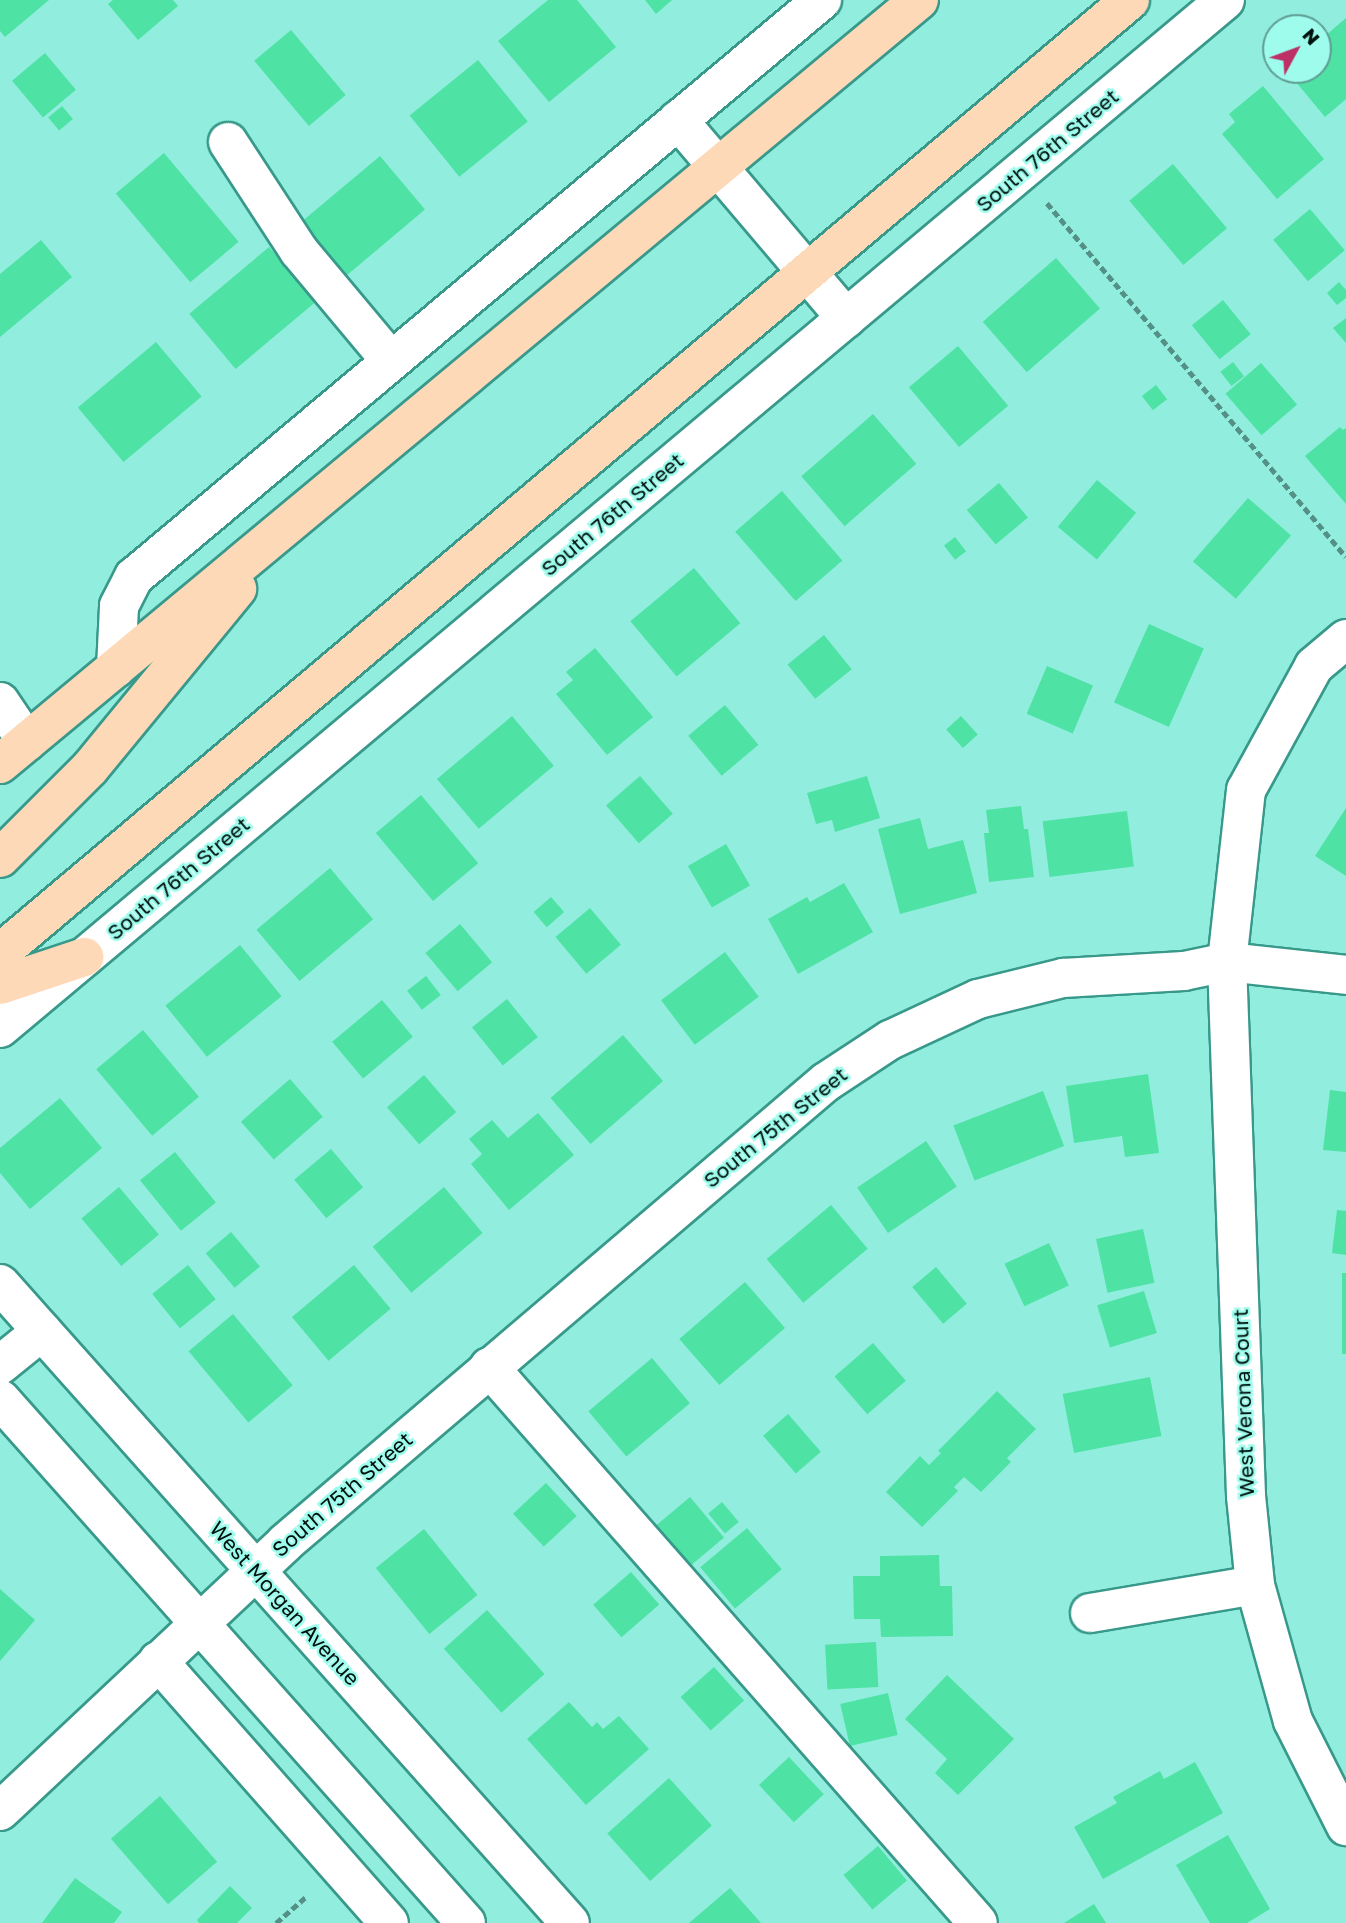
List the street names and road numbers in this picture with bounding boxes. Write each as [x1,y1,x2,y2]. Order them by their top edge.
street label: South 76th Street [971,83,1123,217]
street label: South 76th Street [536,447,688,581]
street label: South 76th Street [102,811,254,945]
street label: South 75th Street [698,1061,852,1193]
street label: West Verona Court [1227,1308,1259,1498]
street label: South 75th Street [267,1426,417,1562]
street label: West Morgan Avenue [205,1516,365,1690]

